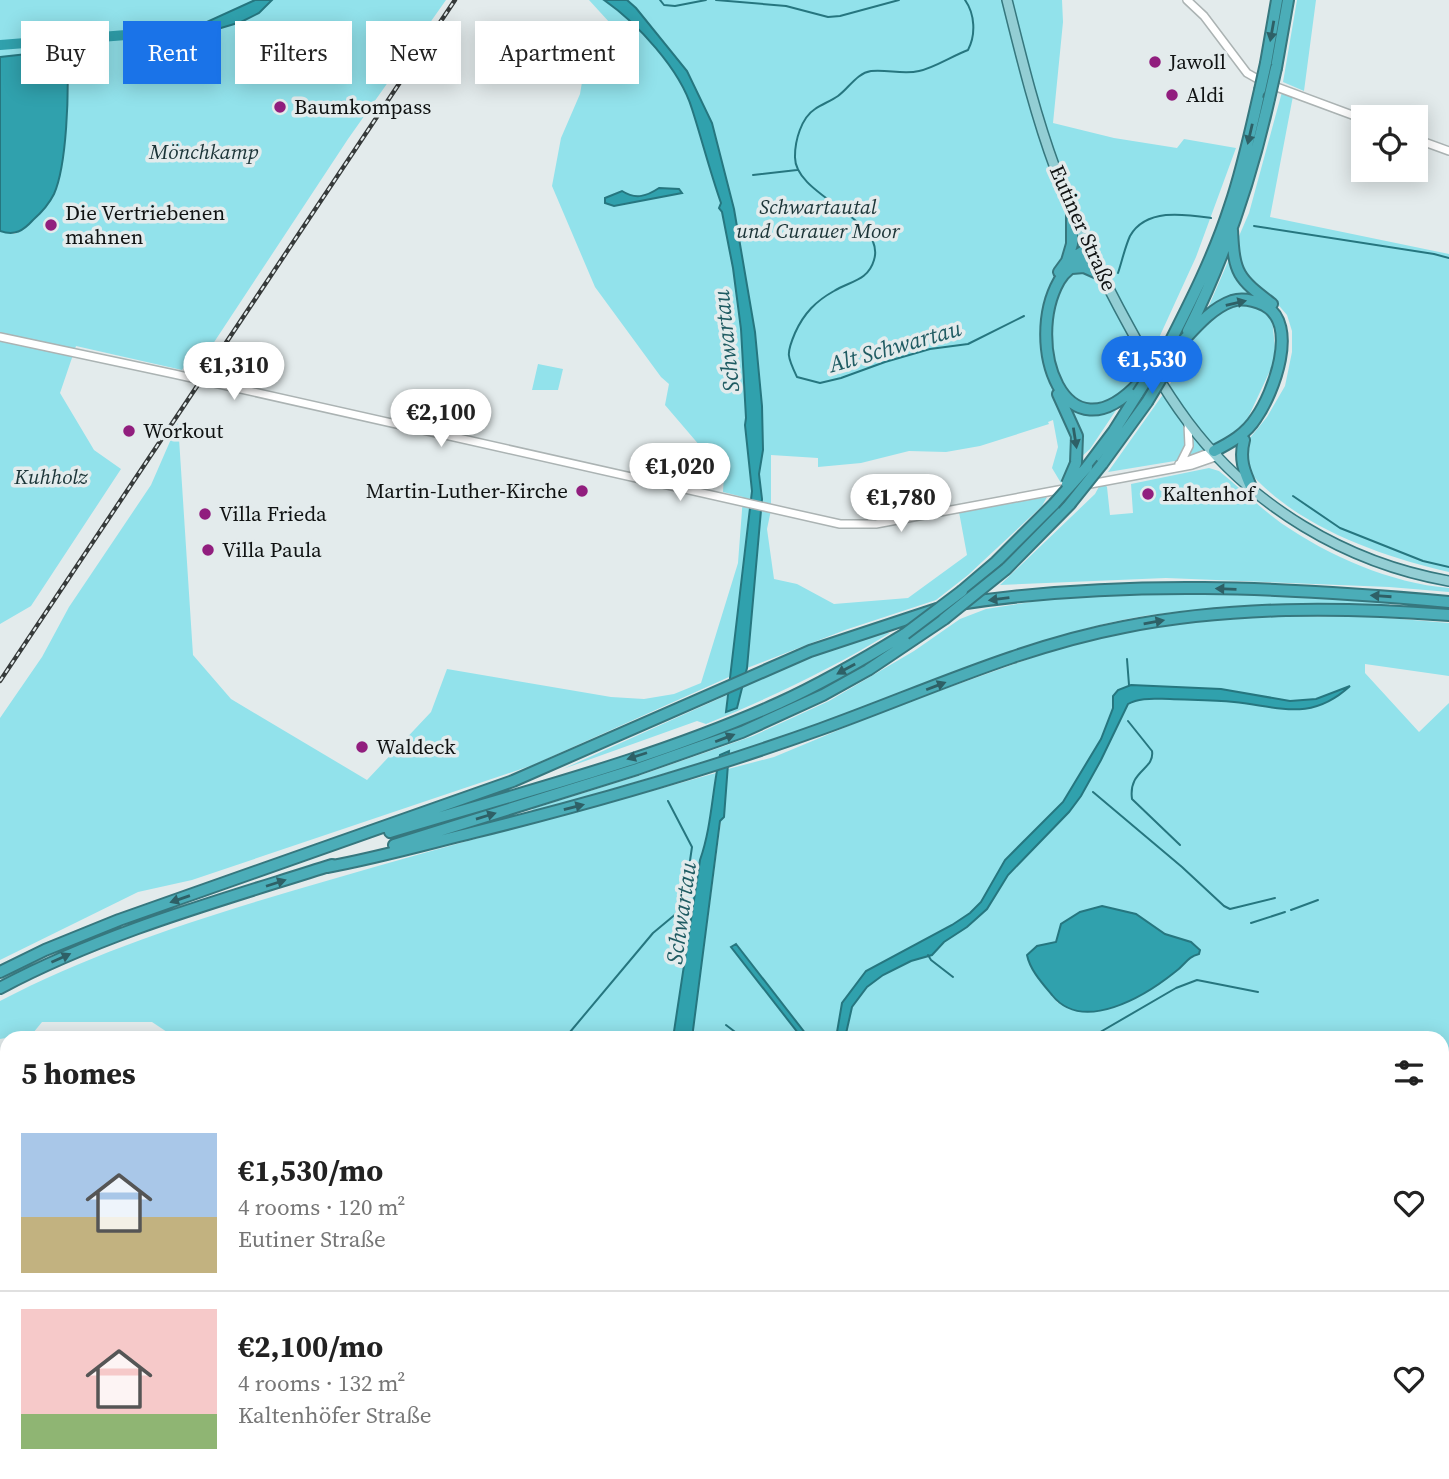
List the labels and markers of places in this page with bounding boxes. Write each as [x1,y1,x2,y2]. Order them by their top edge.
place label: Jawoll [1168,47,1226,76]
marker: Jawoll [1147,54,1163,70]
place label: Aldi [1186,80,1224,109]
marker: Aldi [1164,87,1180,103]
place label: Baumkompass [294,92,431,121]
marker: Baumkompass [272,99,288,115]
place label: Die Vertriebenen mahnen [65,198,226,251]
marker: Die Vertriebenen mahnen [43,217,59,233]
pin: €1,530 [1095,336,1209,396]
pin: €1,310 [177,342,291,402]
pin: €2,100 [384,390,498,449]
place label: Workout [143,416,224,445]
marker: Workout [121,423,137,439]
pin: €1,020 [623,444,737,503]
pin: €1,780 [844,475,958,534]
place label: Martin-Luther-Kirche [366,476,568,505]
place label: Kaltenhof [1162,479,1256,508]
marker: Martin-Luther-Kirche [574,483,590,499]
marker: Kaltenhof [1140,486,1156,502]
place label: Villa Frieda [219,499,327,528]
marker: Villa Frieda [197,506,213,522]
place label: Villa Paula [222,535,322,564]
marker: Villa Paula [200,542,216,558]
place label: Waldeck [376,732,456,761]
marker: Waldeck [354,739,370,755]

